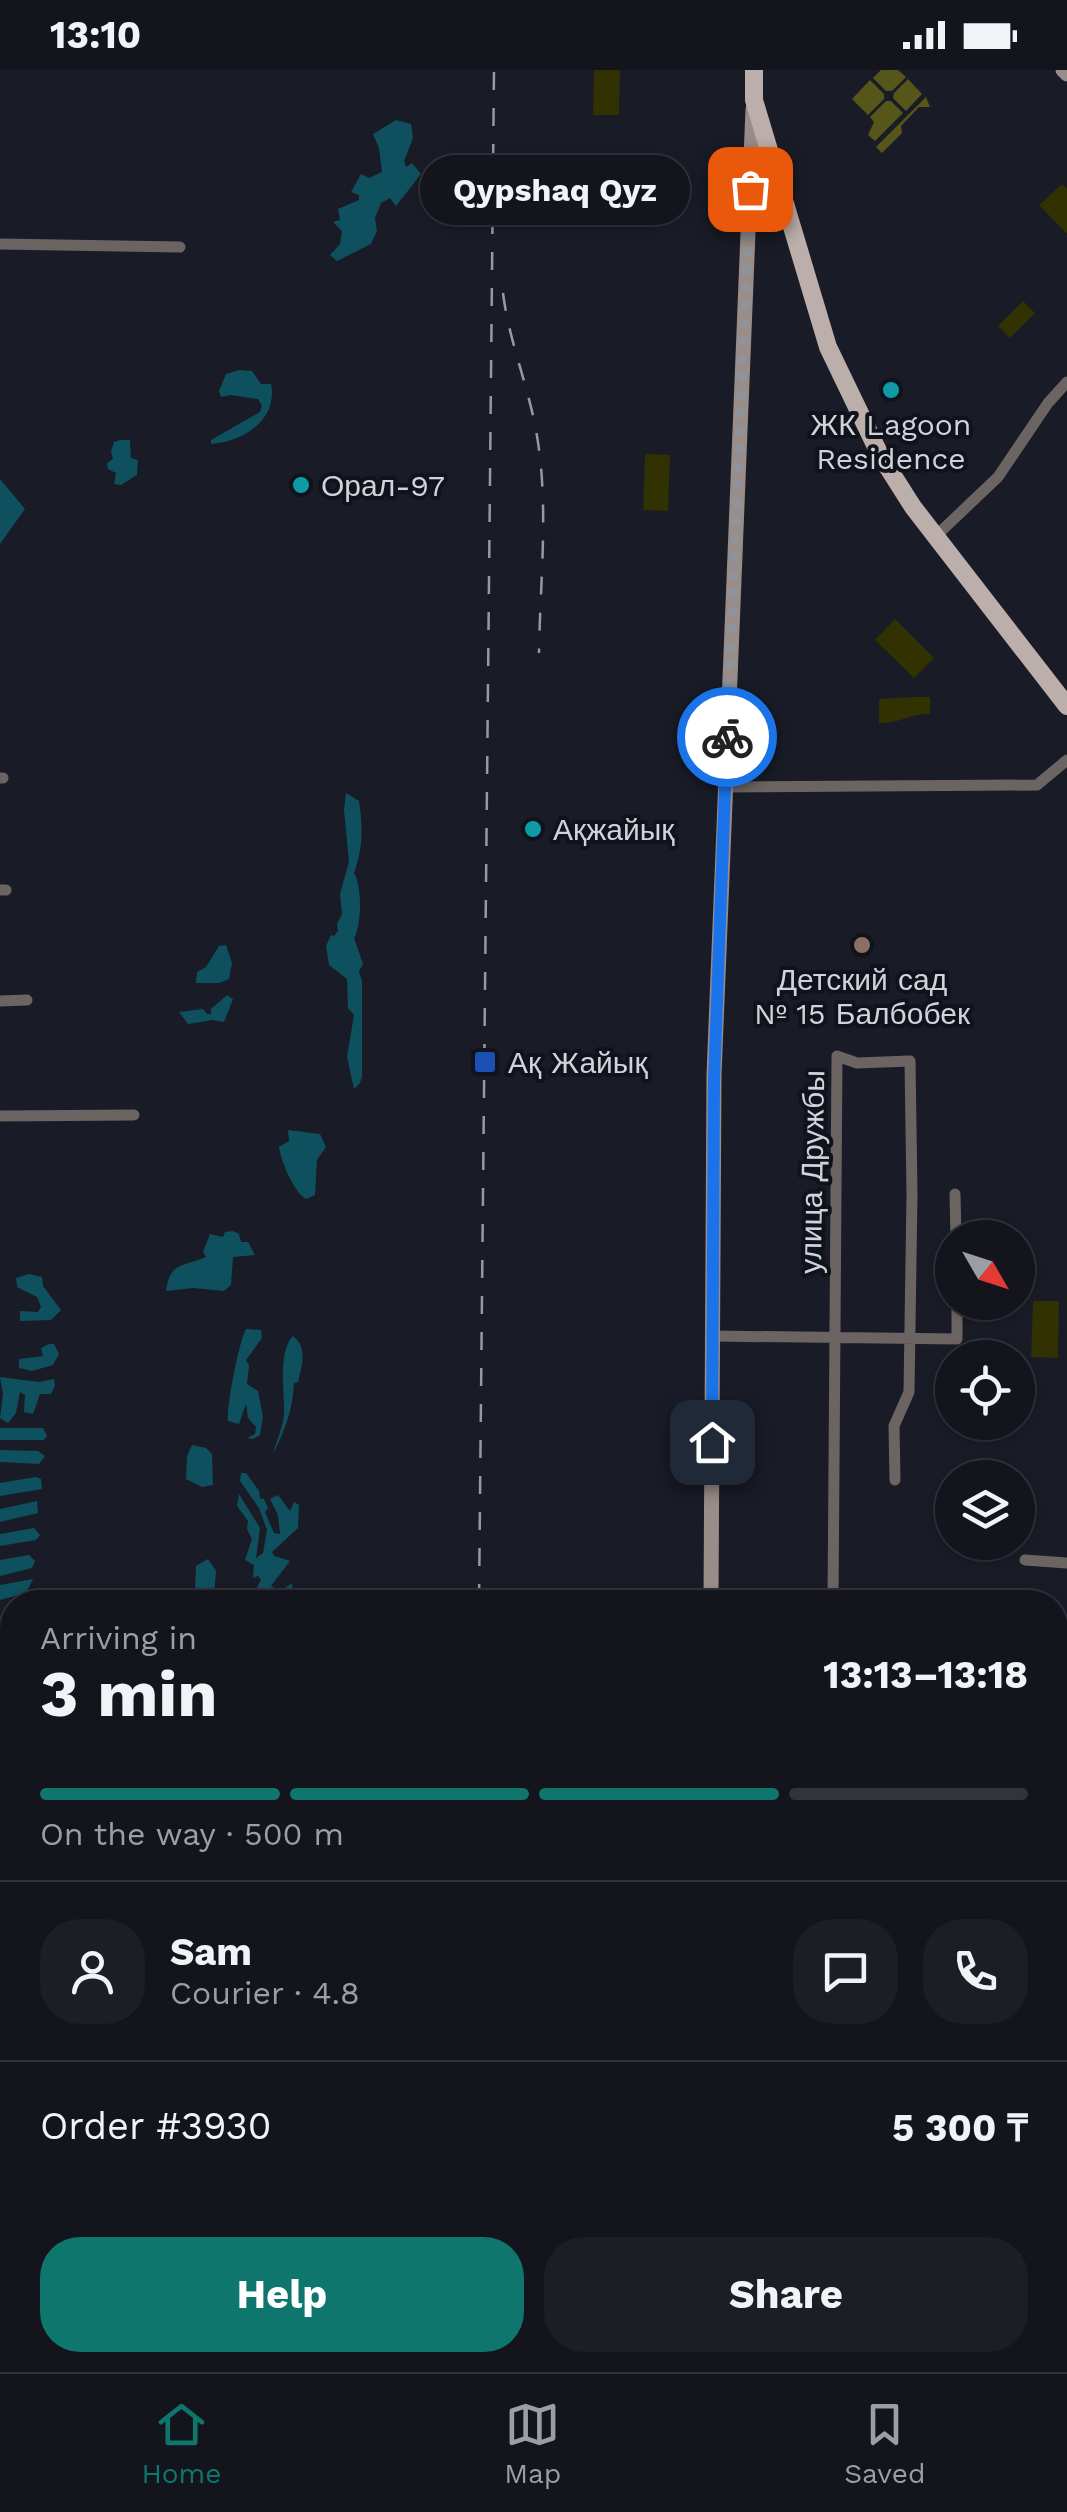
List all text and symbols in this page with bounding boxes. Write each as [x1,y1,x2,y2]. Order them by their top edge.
text: 13:10 [50,13,141,57]
pin [708,147,793,232]
callout: Qypshaq Qyz [420,154,690,224]
icon: bag [723,162,778,217]
text: Qypshaq Qyz [453,171,657,209]
marker: ЖК Lagoon Residence [880,379,902,401]
place label: ЖК Lagoon Residence [811,407,971,476]
place label: Орал-97 [321,468,445,503]
marker: Орал-97 [290,474,312,496]
courier [677,687,777,787]
icon: bike [700,710,755,765]
place label: Ақжайық [553,812,675,847]
marker: Ақжайық [522,818,544,840]
marker: Детский сад № 15 Балбобек [851,934,873,956]
place label: Детский сад № 15 Балбобек [754,962,971,1031]
place label: Ақ Жайық [508,1045,648,1080]
marker: Ақ Жайық [472,1049,498,1075]
street label: улица Дружбы [793,1070,831,1274]
north arrow [935,1220,1035,1320]
map controls [935,1220,1035,1560]
button: locate [935,1340,1035,1440]
pin [670,1400,755,1485]
icon: home [685,1415,740,1470]
button: layers [935,1460,1035,1560]
text: Arriving in [40,1619,197,1657]
text: 13:13–13:18 [823,1653,1028,1697]
text: 3 min [40,1656,218,1732]
text: On the way · 500 m [40,1815,344,1853]
button: person [40,1919,145,2024]
button: chat [793,1919,898,2024]
button: phone [923,1919,1028,2024]
text: Sam [170,1930,252,1974]
text: Courier · 4.8 [170,1974,360,2012]
text: Order #3930 [40,2104,271,2148]
text: 5 300 ₸ [892,2106,1028,2150]
button: Help [40,2237,524,2352]
button: Share [544,2237,1028,2352]
tab: Home [141,2397,221,2490]
tab: Map [504,2397,561,2490]
tab: Saved [844,2397,926,2490]

